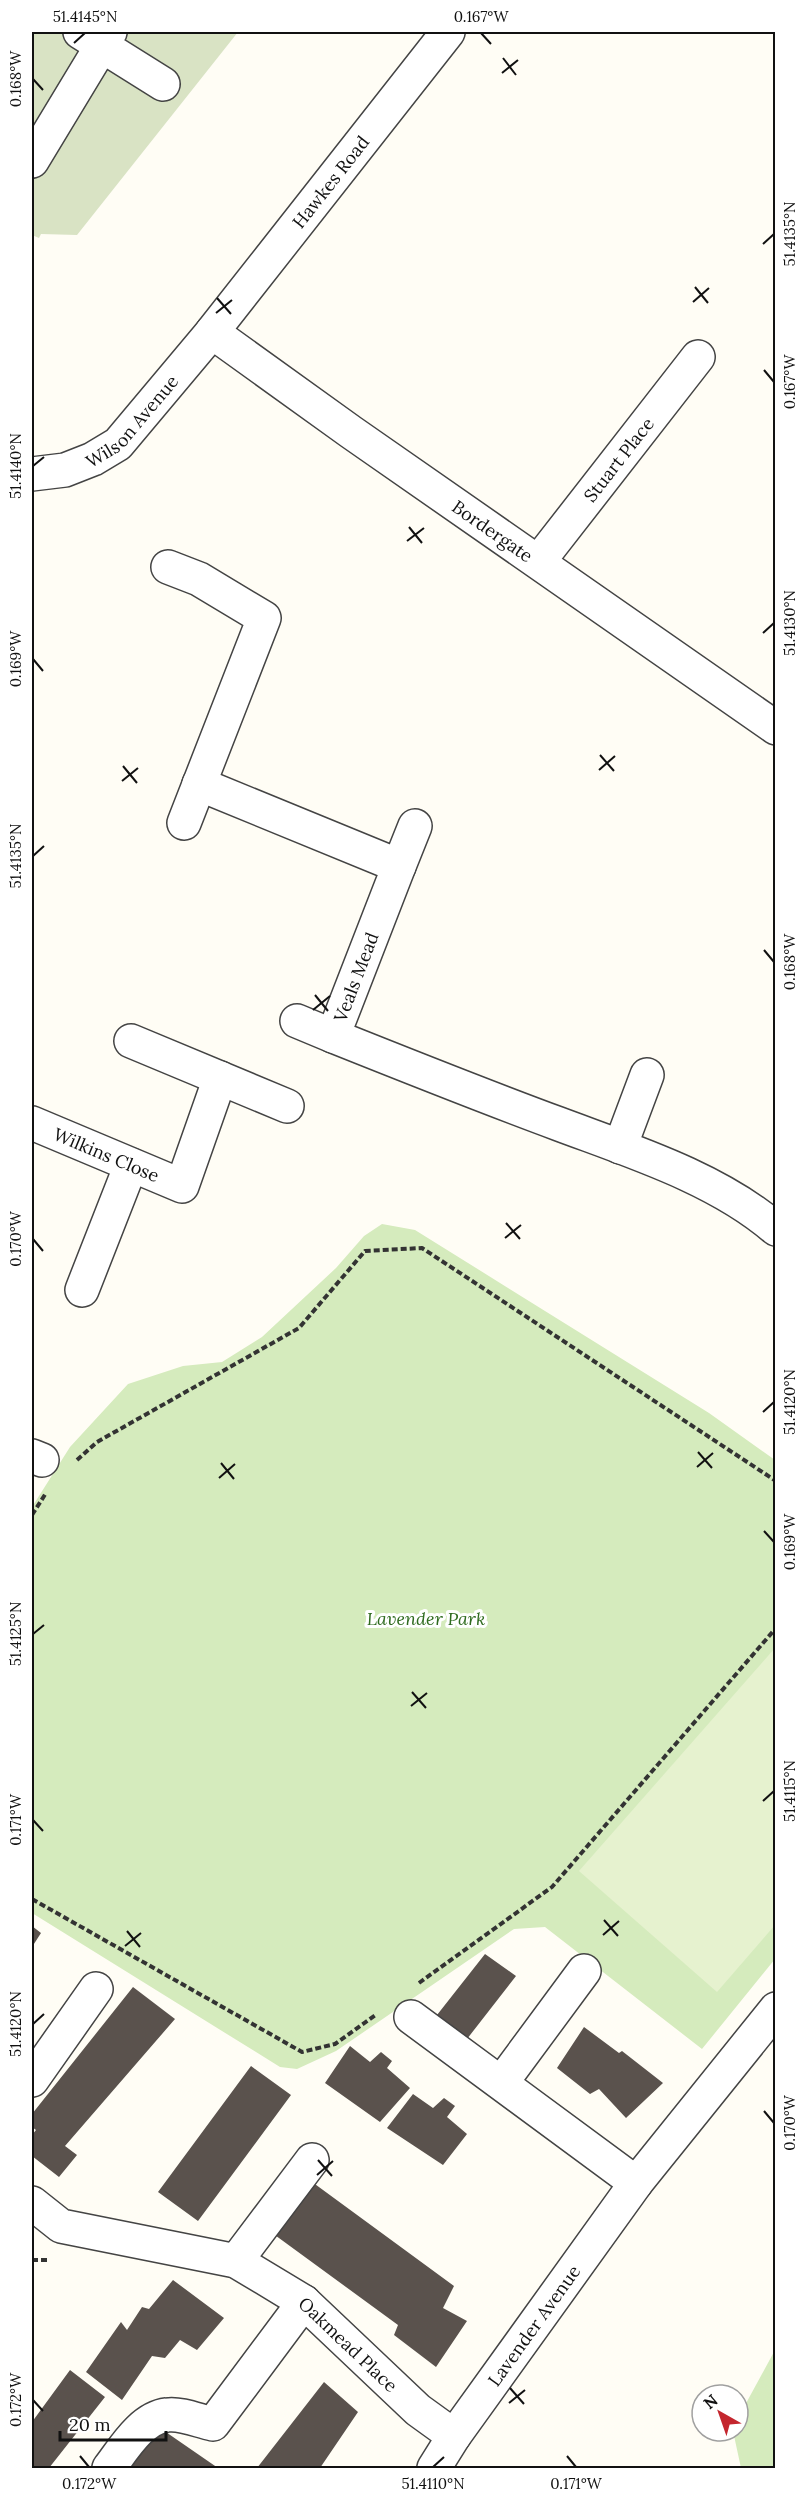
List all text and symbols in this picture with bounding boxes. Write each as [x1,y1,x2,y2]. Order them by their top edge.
text: 51.4145°N [53,7,117,26]
text: 0.167°W [454,7,509,26]
text: 0.168°W [6,50,25,107]
street label: Hawkes Road [287,131,374,233]
text: 51.4135°N [780,202,799,266]
text: 0.167°W [780,354,799,409]
street label: Wilson Avenue [81,370,183,472]
street label: Stuart Place [578,412,659,506]
text: 51.4140°N [6,433,25,499]
street label: Bordergate [448,495,538,567]
text: 51.4130°N [780,590,799,656]
text: 0.169°W [6,630,25,687]
text: 51.4135°N [6,824,25,888]
street label: Veals Mead [328,929,384,1026]
text: 0.168°W [780,933,799,990]
street label: Wilkins Close [50,1122,163,1187]
text: 0.170°W [6,1210,25,1267]
text: 51.4120°N [780,1369,799,1435]
text: 0.169°W [780,1513,799,1570]
text: 51.4125°N [6,1602,25,1666]
park label: Lavender Park [367,1607,485,1630]
text: 51.4115°N [780,1760,799,1822]
text: 0.171°W [6,1793,25,1846]
text: 51.4120°N [6,1991,25,2057]
text: 0.170°W [780,2094,799,2151]
street label: Lavender Avenue [482,2260,585,2390]
street label: Oakmead Place [294,2292,403,2397]
text: 0.172°W [6,2372,25,2427]
north arrow [690,2383,750,2443]
text: N [699,2390,722,2413]
scale bar [60,2404,166,2442]
text: 20 m [69,2413,111,2436]
text: 0.172°W [62,2474,117,2493]
text: 51.4110°N [401,2474,465,2493]
text: 0.171°W [550,2474,603,2493]

